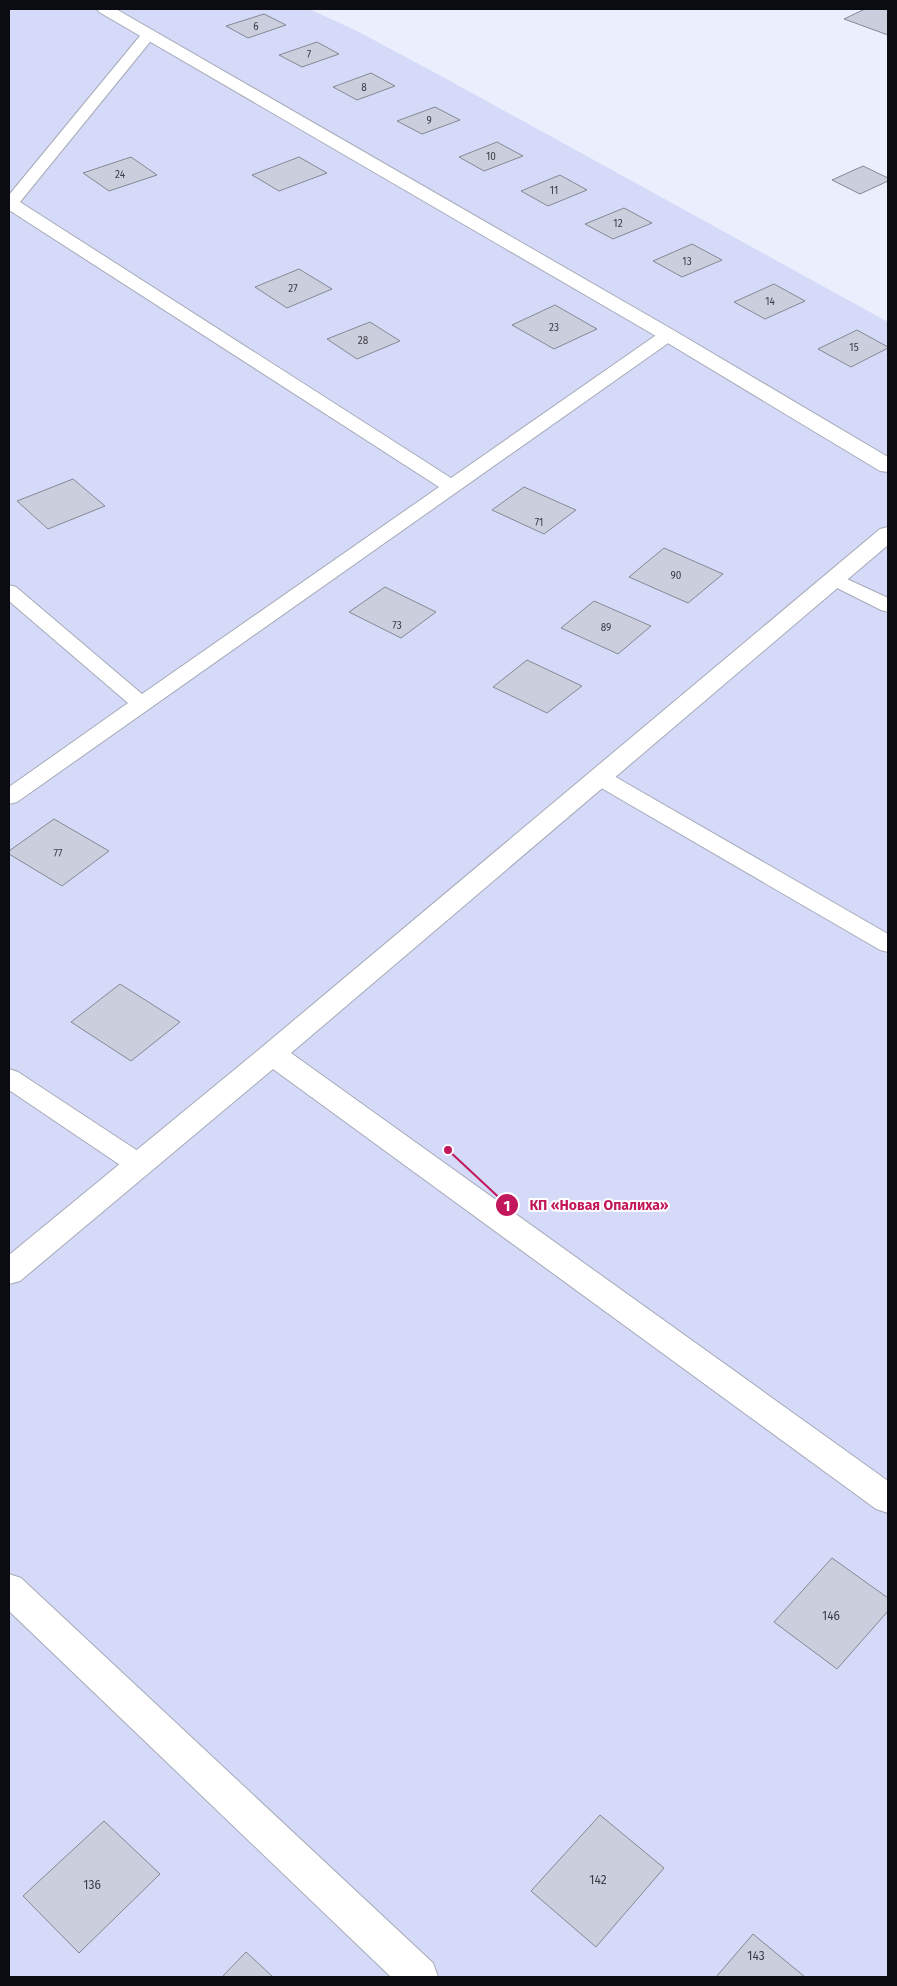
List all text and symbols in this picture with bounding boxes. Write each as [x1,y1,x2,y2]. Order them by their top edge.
house number: 6 [253,21,259,33]
house number: 7 [307,49,312,61]
house number: 8 [361,82,367,94]
house number: 9 [426,115,432,127]
house number: 10 [486,151,496,163]
house number: 24 [115,169,126,181]
house number: 11 [550,185,558,197]
house number: 12 [613,218,623,230]
house number: 13 [682,256,692,268]
house number: 27 [288,283,298,295]
house number: 14 [765,296,776,308]
house number: 23 [549,322,559,334]
house number: 28 [358,335,369,347]
house number: 15 [849,342,859,354]
house number: 71 [535,517,543,529]
house number: 90 [671,570,682,582]
house number: 73 [392,620,402,632]
house number: 89 [601,622,611,634]
house number: 77 [54,848,63,860]
callout: КП «Новая Опалиха» [494,1191,678,1220]
text: 1 [504,1197,510,1215]
text: КП «Новая Опалиха» [529,1197,669,1214]
house number: 146 [822,1609,840,1623]
house number: 142 [589,1873,607,1887]
house number: 136 [83,1878,101,1892]
house number: 143 [747,1949,765,1963]

